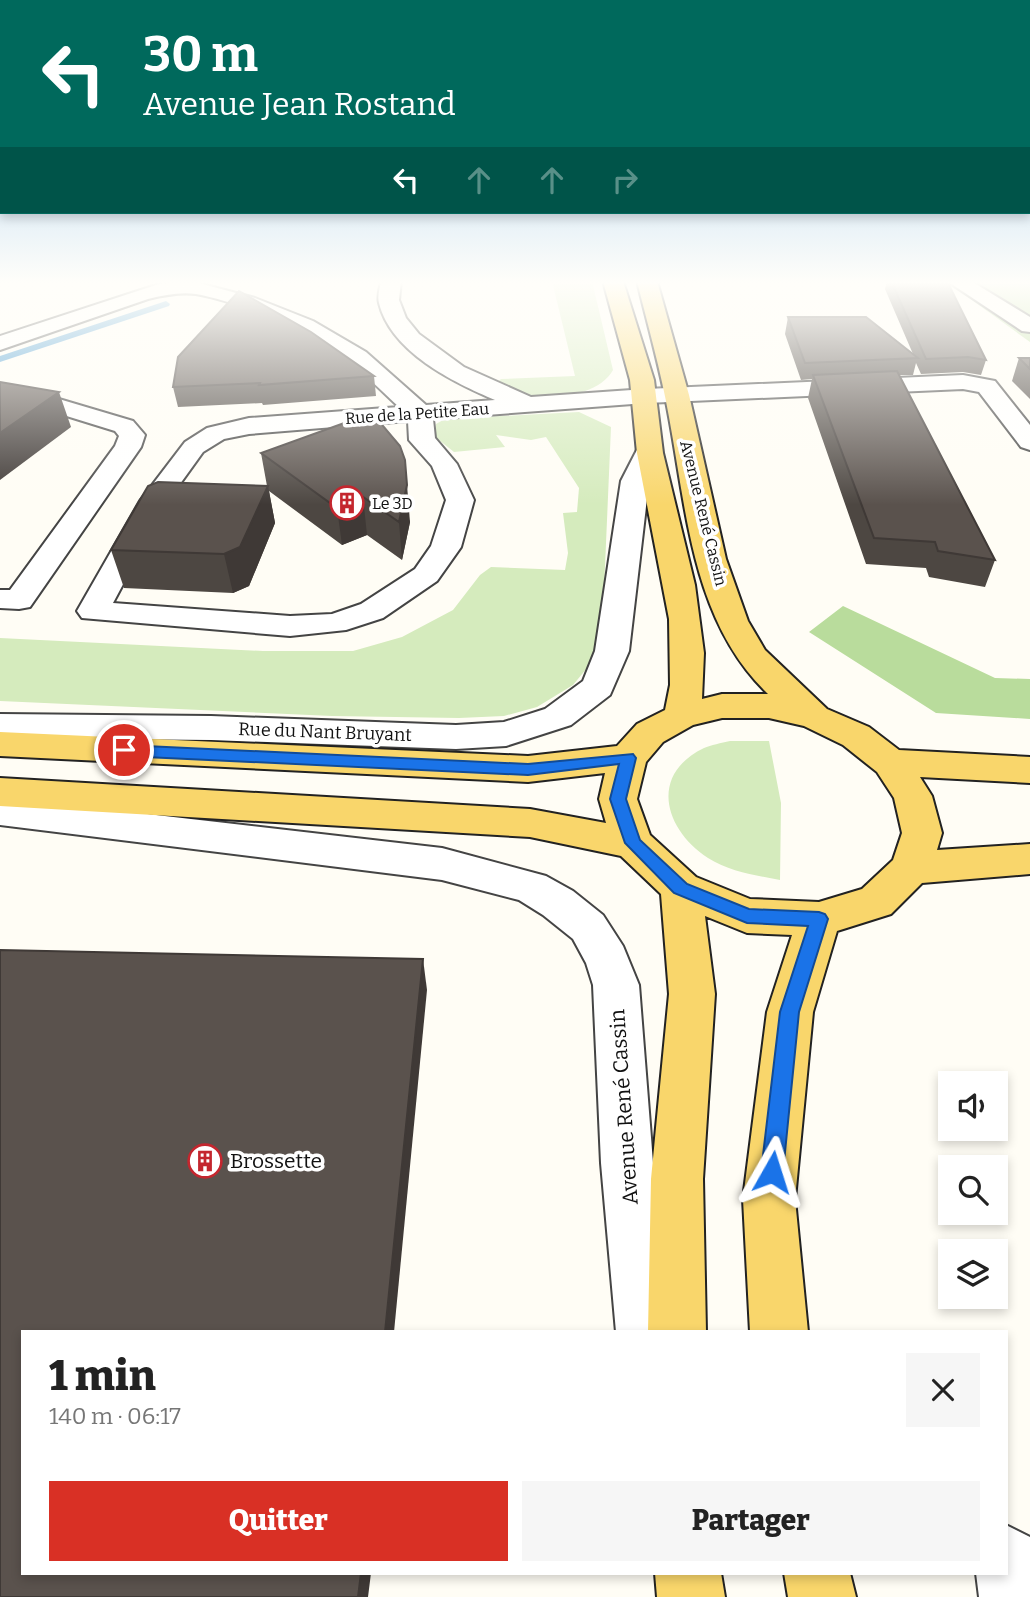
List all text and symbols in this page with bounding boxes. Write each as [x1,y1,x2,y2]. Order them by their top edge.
text: 30 m [143,25,258,84]
icon: left [28,28,119,119]
text: Avenue Jean Rostand [143,85,456,123]
icon: left [387,161,425,199]
icon: ahead [460,161,498,199]
icon: ahead [533,161,571,199]
icon: right [606,161,644,199]
street label: Rue de la Petite Eau [344,399,490,428]
street label: Avenue René Cassin [676,438,731,588]
building icon: Le 3D [328,484,366,522]
place label: Le 3D [372,494,413,513]
street label: Rue du Nant Bruyant [238,718,413,746]
pin [94,720,154,780]
icon: arrive [105,731,143,769]
street label: Avenue René Cassin [604,1008,644,1206]
map controls [938,1071,1008,1309]
button: sound [938,1071,1008,1141]
position arrow [735,1135,809,1209]
building icon: Brossette [186,1142,224,1180]
place label: Brossette [230,1148,322,1174]
button: search [938,1155,1008,1225]
button: layers [938,1239,1008,1309]
text: 1 min [49,1351,156,1401]
button: close [906,1353,980,1427]
text: 140 m · 06:17 [49,1402,181,1430]
button: Quitter [49,1481,508,1561]
button: Partager [522,1481,980,1561]

